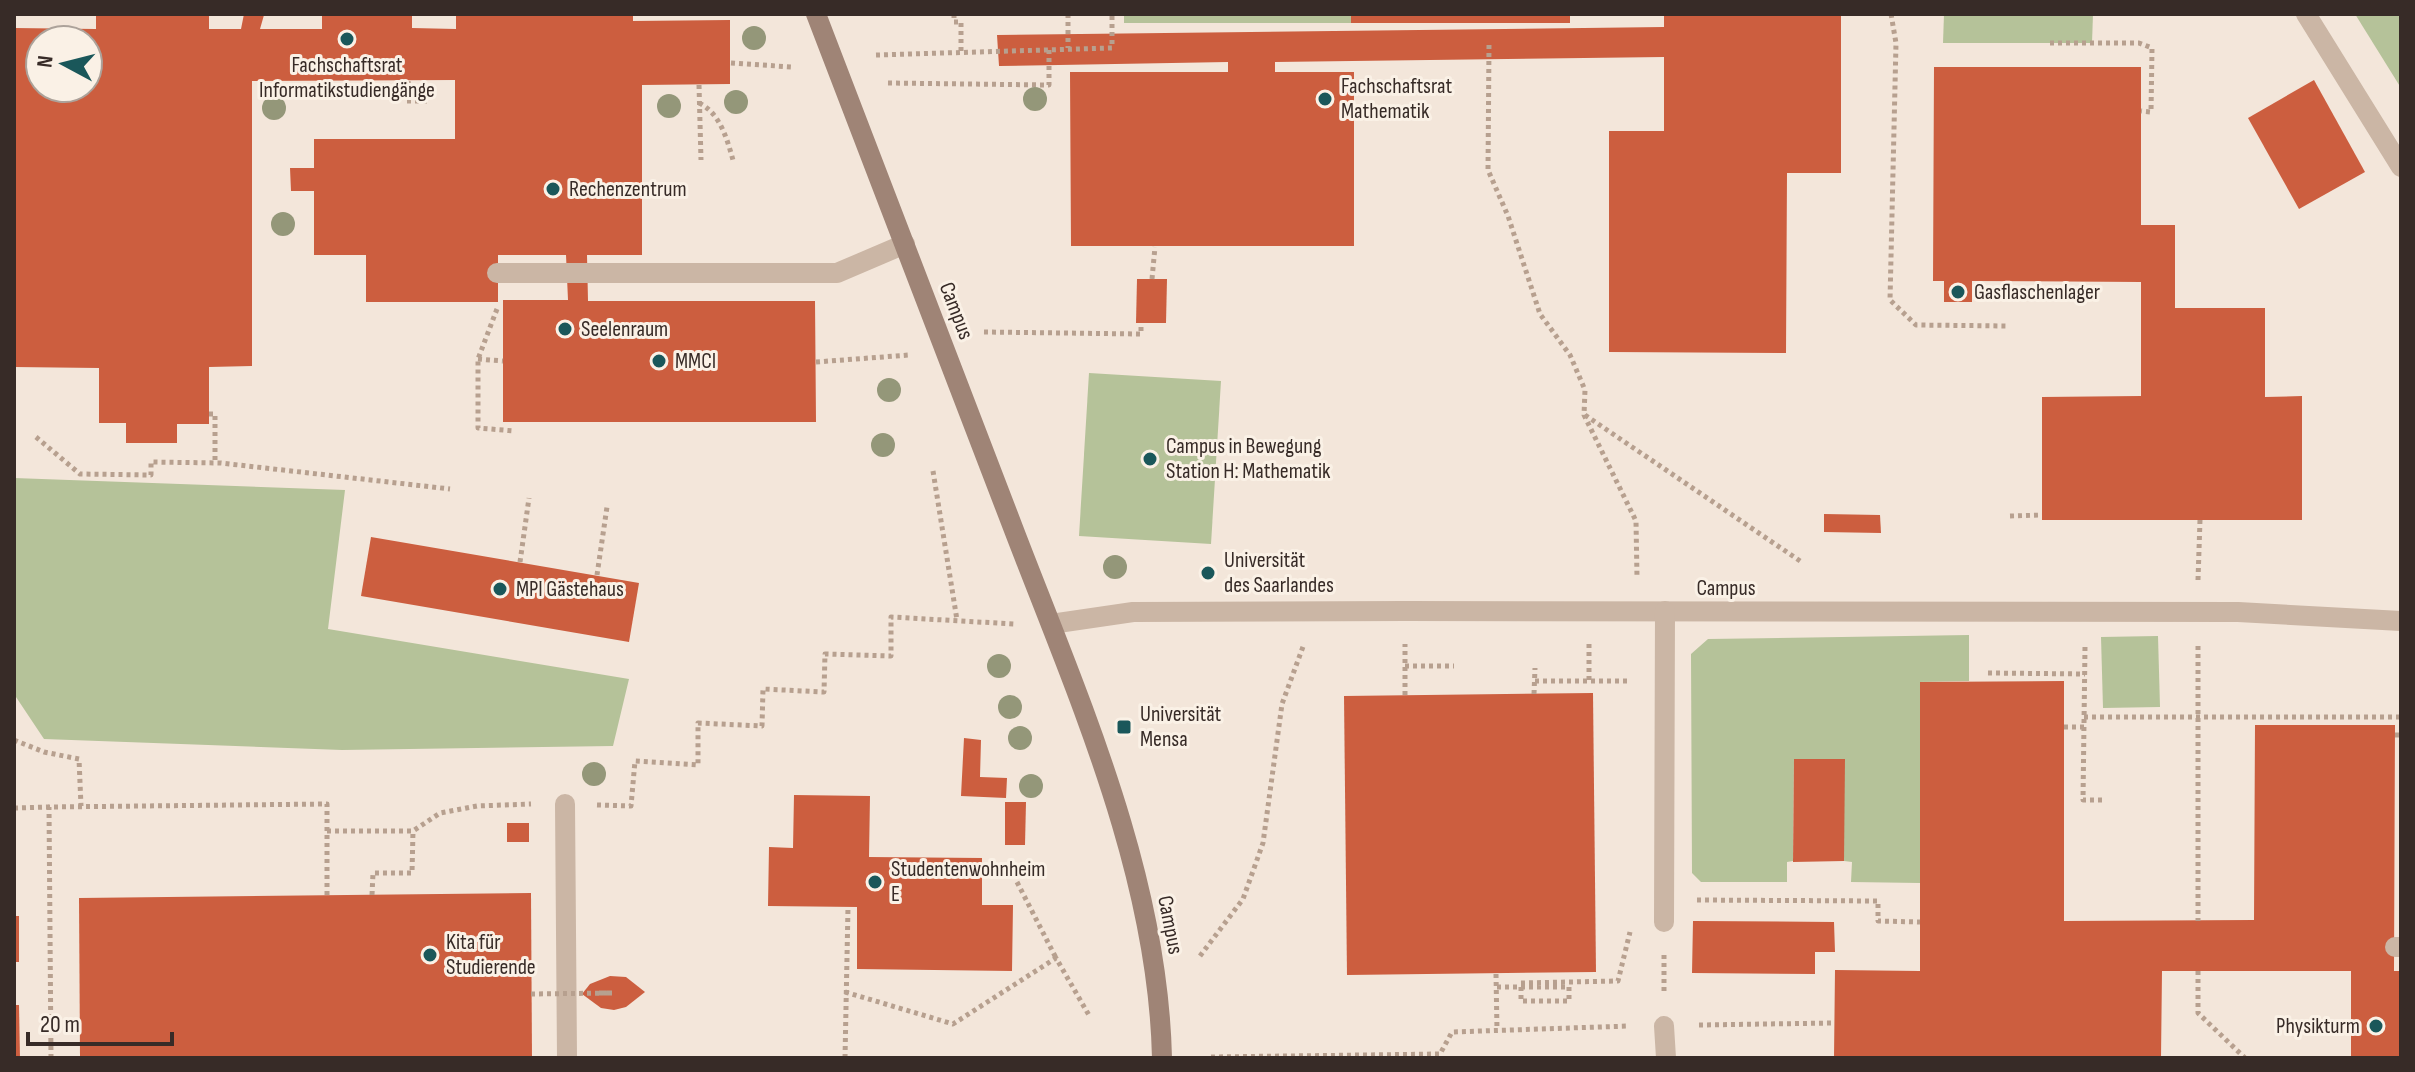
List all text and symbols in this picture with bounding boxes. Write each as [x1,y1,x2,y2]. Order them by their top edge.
north arrow [24,24,104,104]
marker: Fachschaftsrat Informatikstudiengänge [338,30,356,48]
place label: Fachschaftsrat Informatikstudiengänge [259,52,435,104]
text: N [32,54,60,69]
place label: Fachschaftsrat Mathematik [1341,73,1452,125]
marker: Fachschaftsrat Mathematik [1316,90,1334,108]
place label: Rechenzentrum [569,176,687,203]
marker: Rechenzentrum [544,180,562,198]
street label: Campus [933,279,979,344]
place label: Gasflaschenlager [1974,279,2100,306]
marker: Gasflaschenlager [1949,283,1967,301]
place label: Seelenraum [581,316,668,343]
marker: Seelenraum [556,320,574,338]
place label: MMCI [675,348,716,375]
marker: MMCI [650,352,668,370]
place label: Campus in Bewegung Station H: Mathematik [1166,433,1331,485]
marker: Campus in Bewegung Station H: Mathematik [1141,450,1159,468]
place label: Universität des Saarlandes [1224,547,1334,599]
marker: Universität des Saarlandes [1199,564,1217,582]
street label: Campus [1696,575,1756,602]
place label: MPI Gästehaus [516,576,624,603]
marker: MPI Gästehaus [491,580,509,598]
place label: Universität Mensa [1140,701,1222,753]
marker: Universität Mensa [1115,718,1133,736]
place label: Studentenwohnheim E [891,856,1045,908]
marker: Studentenwohnheim E [866,873,884,891]
street label: Campus [1151,893,1189,957]
place label: Kita für Studierende [446,929,536,981]
marker: Kita für Studierende [421,946,439,964]
scale bar [28,996,172,1046]
text: 20 m [40,1010,80,1039]
place label: Physikturm [2276,1013,2360,1040]
marker: Physikturm [2367,1017,2385,1035]

